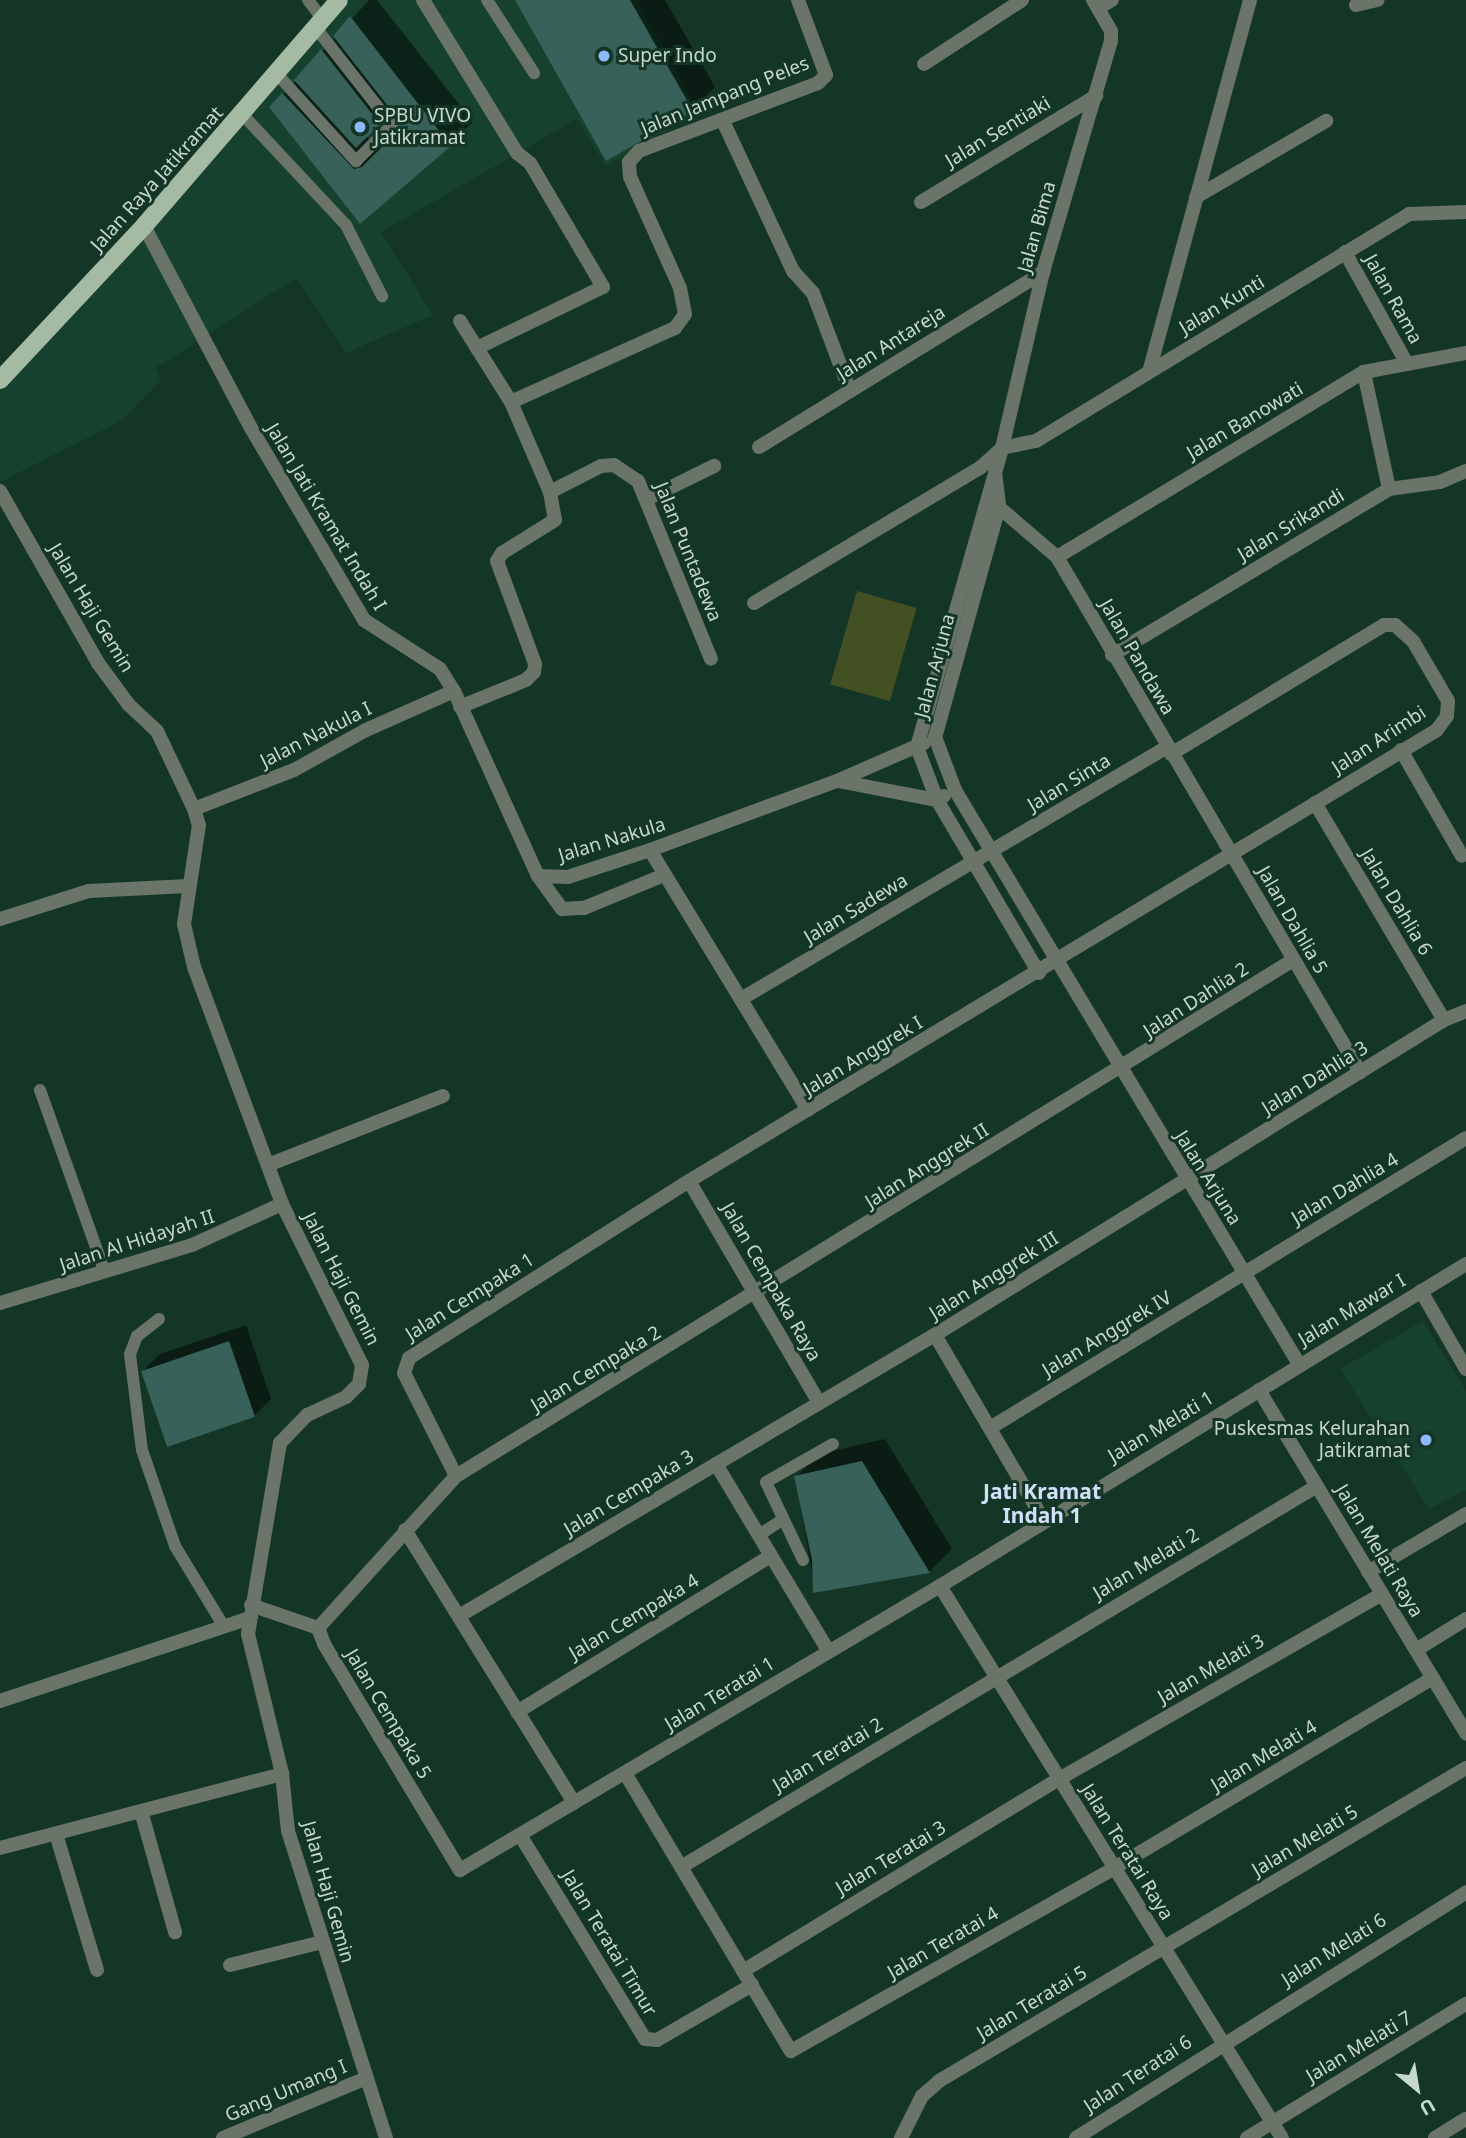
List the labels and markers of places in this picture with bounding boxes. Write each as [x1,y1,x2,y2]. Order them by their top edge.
place label: Super Indo [618,45,717,67]
marker: Super Indo [596,48,612,64]
place label: SPBU VIVO Jatikramat [374,105,471,149]
marker: SPBU VIVO Jatikramat [352,119,368,135]
place label: Puskesmas Kelurahan Jatikramat [1214,1418,1410,1462]
marker: Puskesmas Kelurahan Jatikramat [1416,1430,1436,1450]

